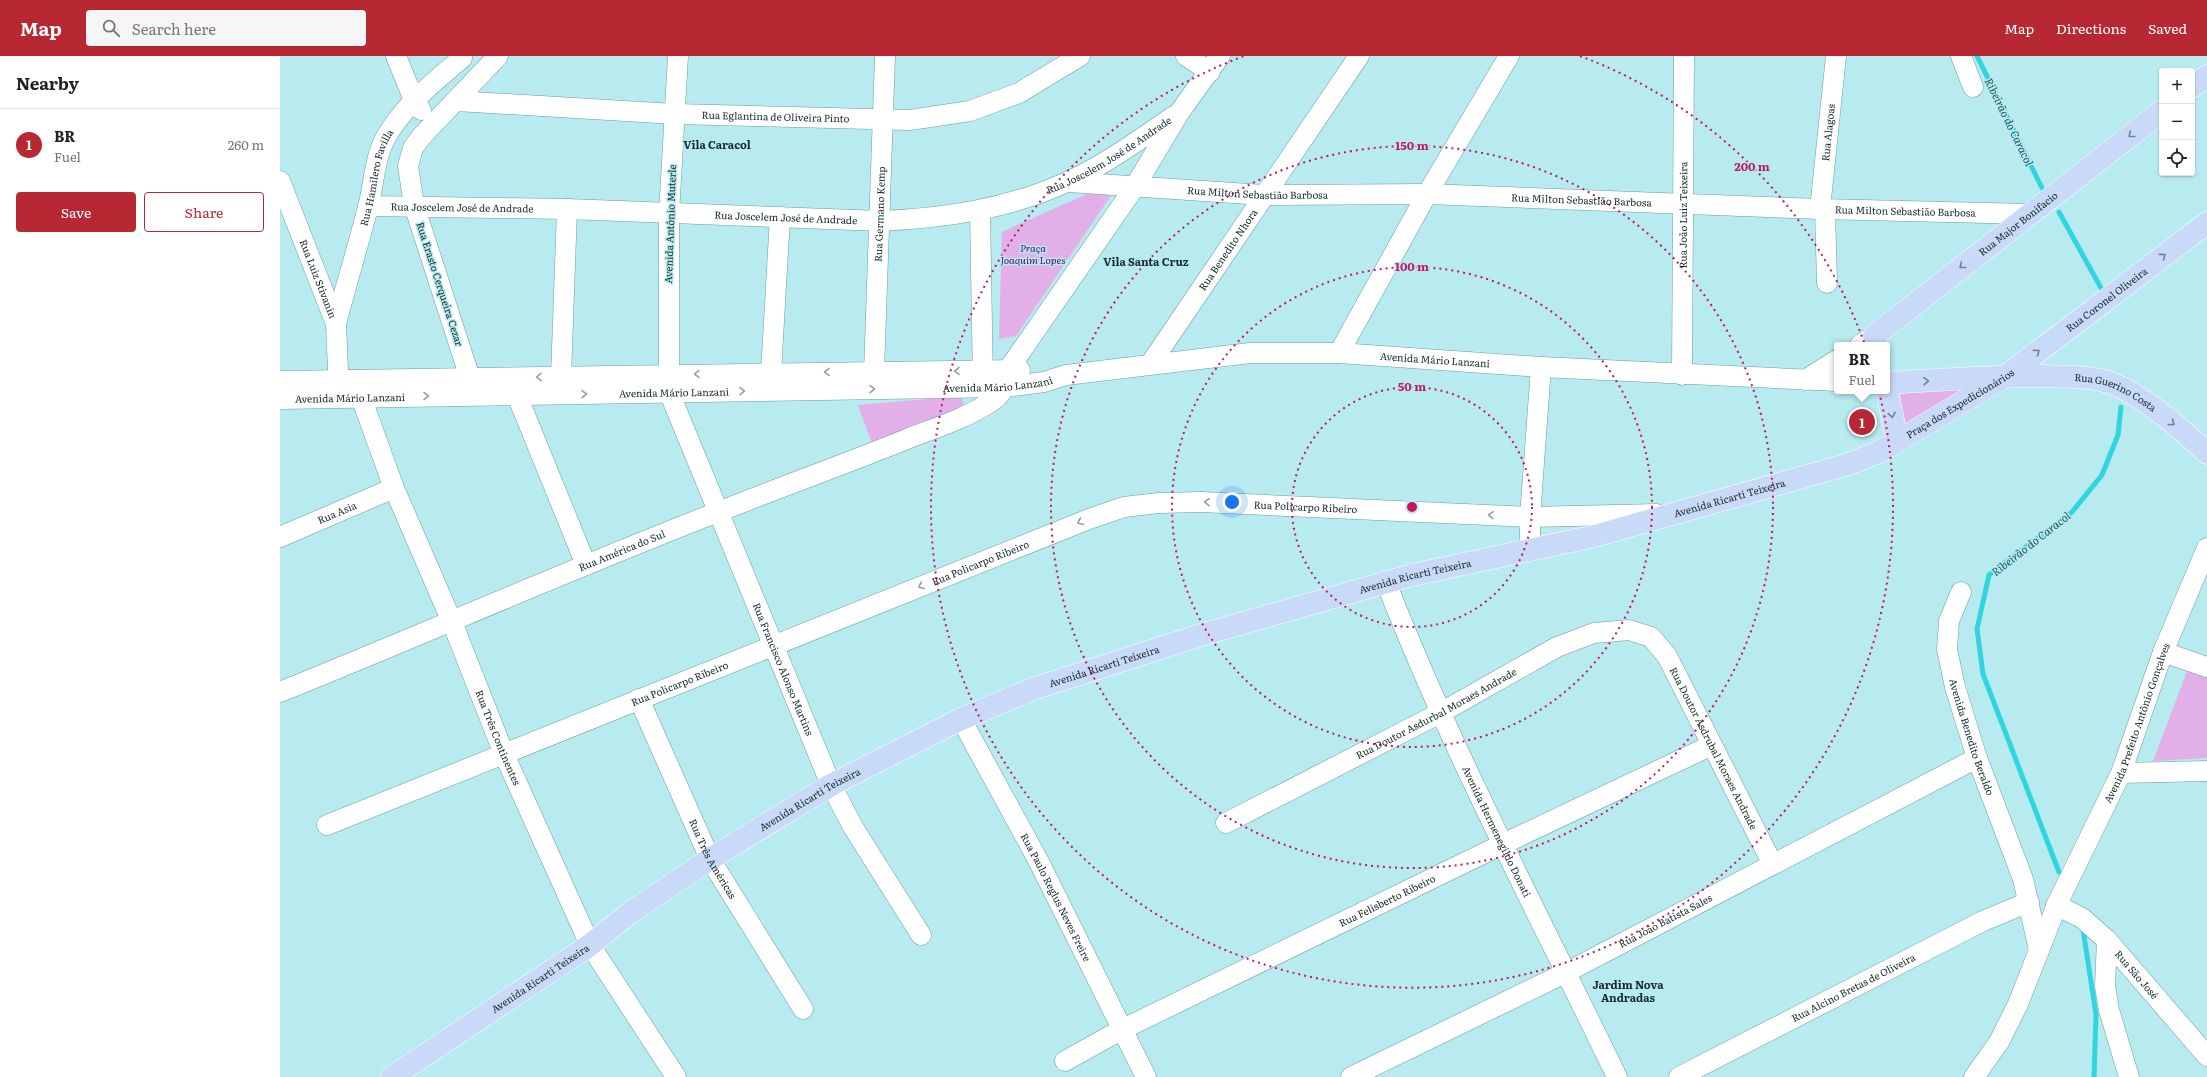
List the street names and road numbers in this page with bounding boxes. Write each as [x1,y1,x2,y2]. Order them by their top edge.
street label: Rua Alagoas [1817,102,1838,162]
street label: Rua Eglantina de Oliveira Pinto [702,107,850,125]
street label: Rua Joscelem José de Andrade [1044,112,1174,197]
street label: Rua Hamilero Favilla [355,125,397,228]
street label: Rua João Luiz Teixeira [1675,161,1690,269]
street label: Avenida Antônio Muterle [660,164,679,284]
street label: Rua Germano Kemp [870,166,888,262]
street label: Rua Milton Sebastião Barbosa [1187,182,1329,202]
street label: Rua Major Bonifacio [1975,187,2061,259]
street label: Rua Milton Sebastião Barbosa [1511,189,1653,210]
street label: Rua Joscelem José de Andrade [390,198,534,215]
street label: Rua Milton Sebastião Barbosa [1835,201,1976,220]
street label: Rua Benedito Nhora [1194,205,1261,293]
street label: Rua Joscelem José de Andrade [714,207,858,227]
street label: Rua Erasto Cerqueira Cezar [413,220,468,348]
street label: Rua Luiz Stivanin [296,237,341,321]
street label: Rua Coronel Oliveira [2062,263,2151,335]
street label: Avenida Mário Lanzani [1379,348,1491,370]
street label: Praça dos Expedicionários [1903,364,2017,441]
street label: Rua Guerino Costa [2074,369,2160,415]
street label: Avenida Mário Lanzani [943,372,1055,395]
street label: Avenida Mário Lanzani [619,384,730,400]
street label: Avenida Mário Lanzani [295,389,406,406]
street label: Avenida Ricarti Teixeira [1672,474,1787,520]
street label: Rua Policarpo Ribeiro [1253,496,1358,516]
street label: Rua Asia [315,497,359,527]
street label: Rua América do Sul [576,525,668,574]
street label: Rua Policarpo Ribeiro [929,536,1031,588]
street label: Avenida Ricarti Teixeira [1357,554,1473,597]
street label: Rua Francisco Alonso Martins [750,600,818,738]
street label: Avenida Prefeito Antônio Gonçalves [2099,640,2173,805]
street label: Avenida Ricarti Teixeira [1047,641,1162,690]
street label: Rua Policarpo Ribeiro [629,657,730,709]
street label: Rua Doutor Asdurbal Moraes Andrade [1353,663,1519,762]
street label: Rua Doutor Asdrubal Moraes Andrade [1667,664,1762,832]
street label: Avenida Benedito Beraldo [1946,677,1999,798]
street label: Rua Três Continentes [472,687,525,788]
street label: Avenida Ricarti Teixeira [756,763,863,834]
street label: Avenida Hermenegildo Donati [1459,763,1536,900]
street label: Rua Três Américas [686,816,741,902]
street label: Rua Paulo Reglus Neves Freire [1018,830,1095,964]
street label: Rua Felisberto Ribeiro [1336,870,1438,930]
street label: Rua João Batista Sales [1616,889,1715,951]
street label: Avenida Ricarti Teixeira [488,939,592,1016]
street label: Rua São José [2112,947,2163,1002]
street label: Rua Alcino Bretas de Oliveira [1789,949,1918,1025]

